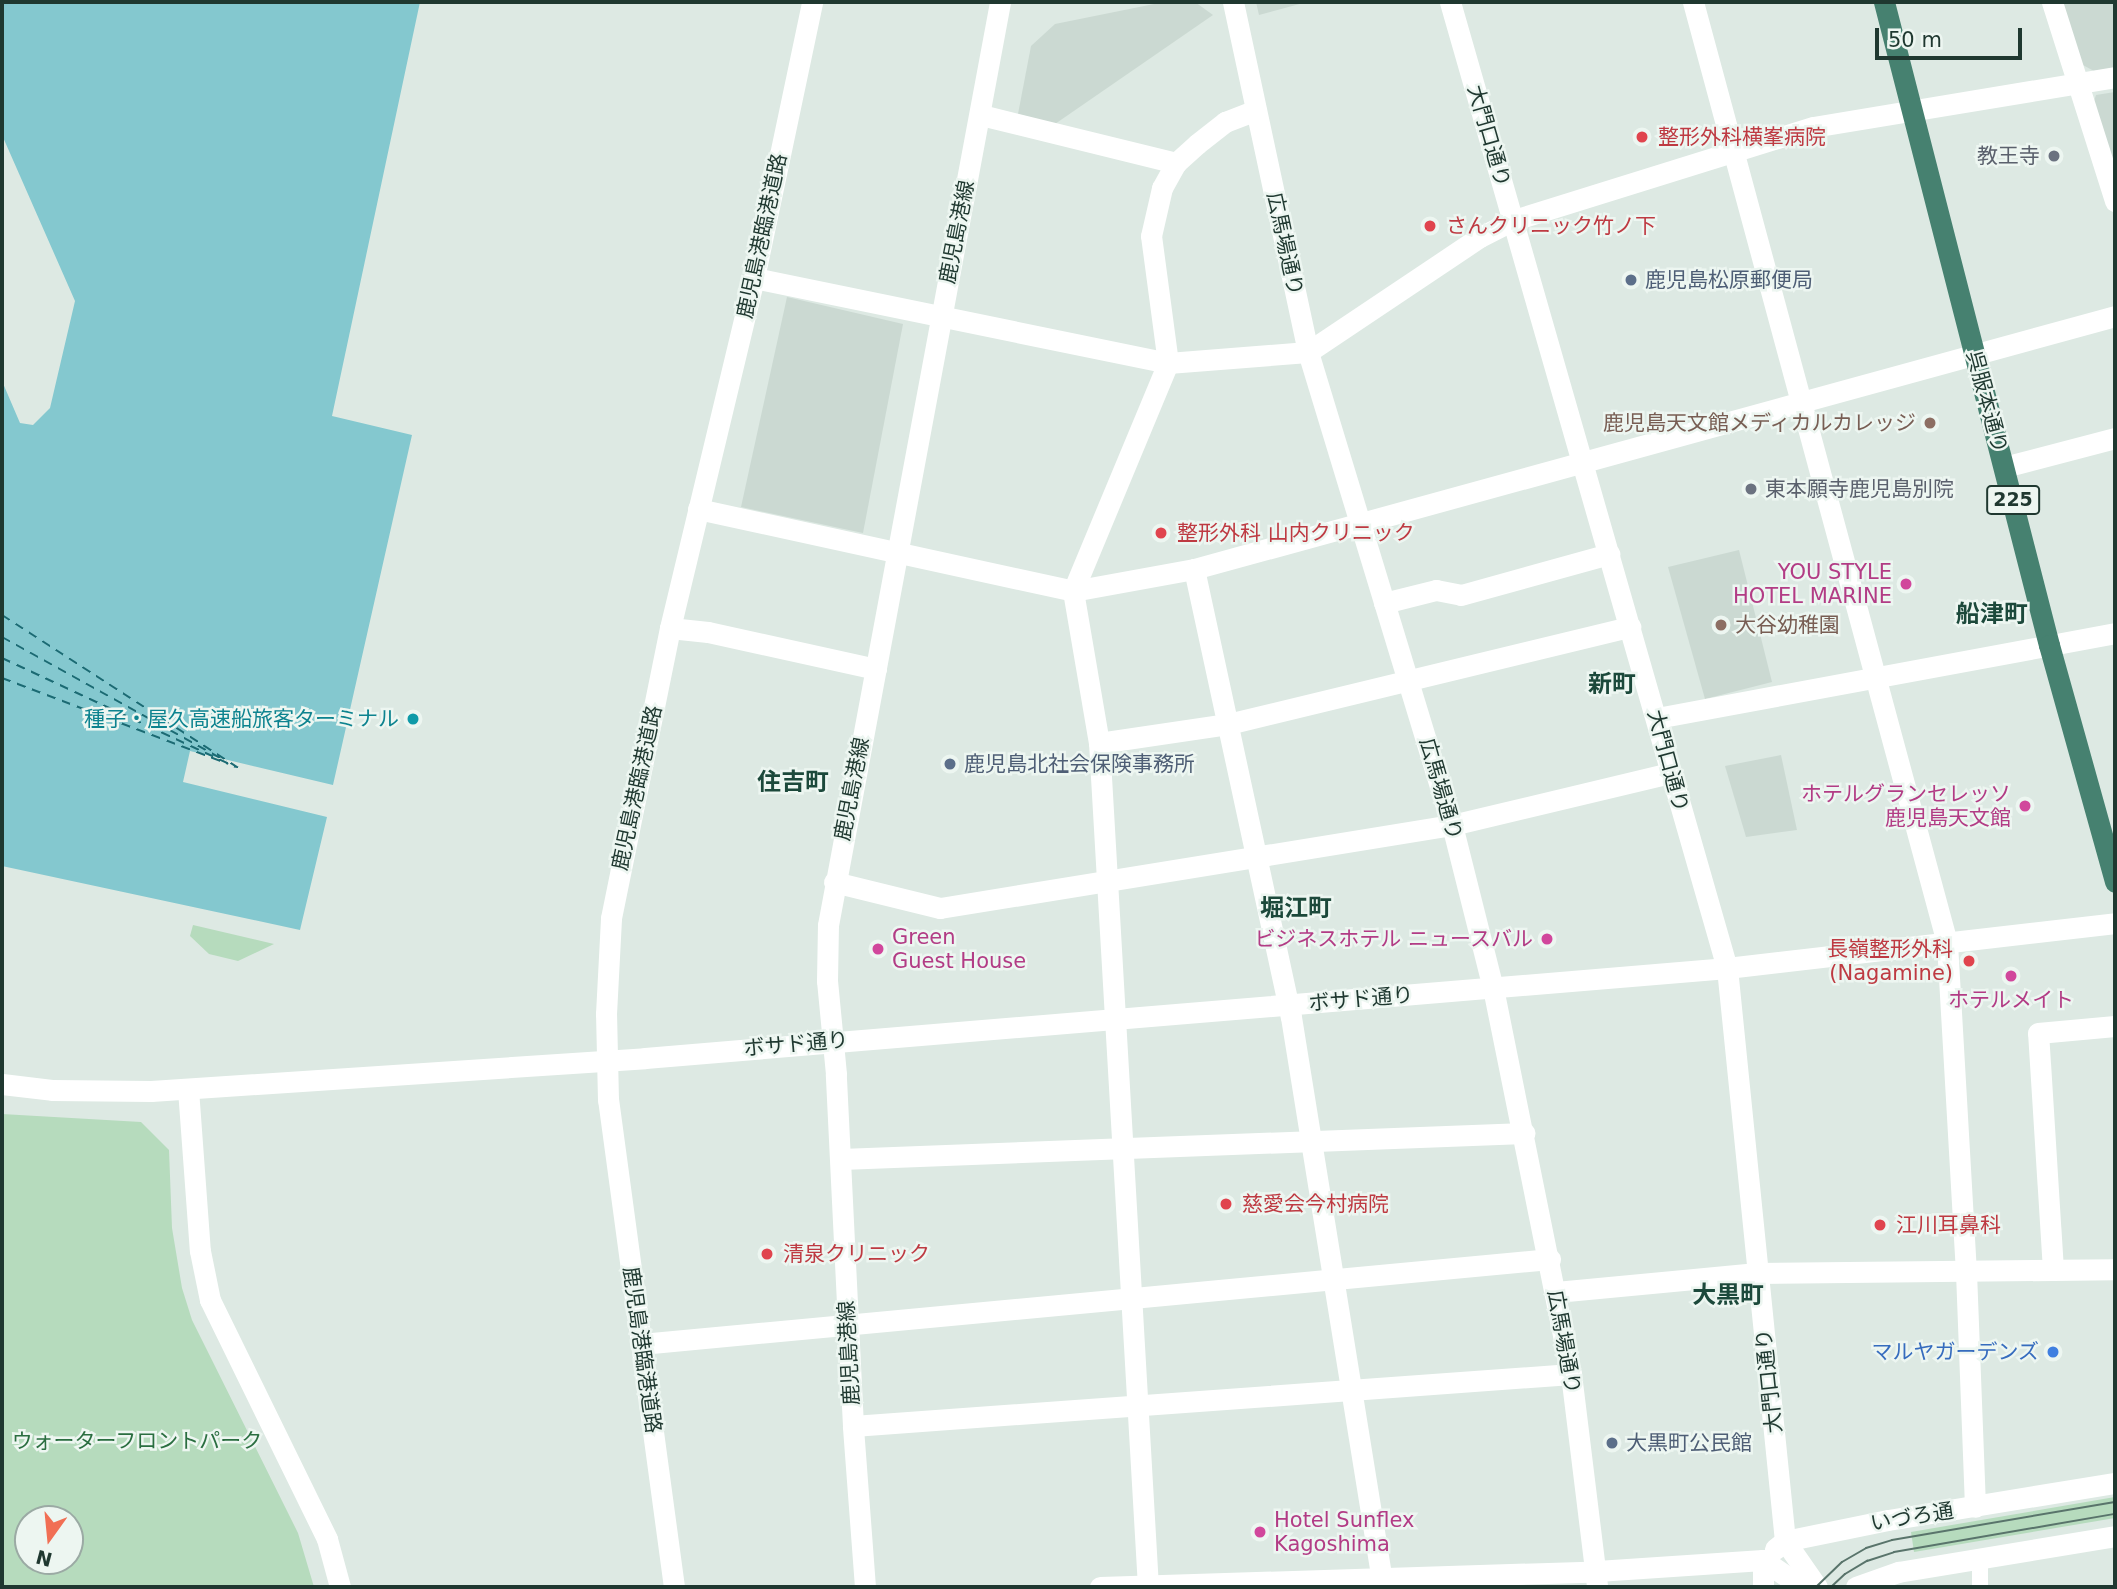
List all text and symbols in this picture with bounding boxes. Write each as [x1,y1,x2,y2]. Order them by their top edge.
scale bar [1879,14,2026,58]
text: 50 m [1888,28,1942,52]
street label: 大門口通り [1462,82,1516,190]
place label: 整形外科横峯病院 [1658,124,1826,150]
marker: 整形外科横峯病院 [1632,127,1652,147]
place label: 教王寺 [1977,143,2040,169]
marker: 教王寺 [2046,148,2062,164]
street label: 鹿児島港臨港道路 [732,151,792,321]
street label: 鹿児島港線 [935,178,979,286]
street label: 広馬場通り [1262,190,1308,298]
place label: さんクリニック竹ノ下 [1446,213,1656,239]
marker: さんクリニック竹ノ下 [1420,216,1440,236]
place label: 鹿児島松原郵便局 [1645,267,1813,293]
marker: 鹿児島松原郵便局 [1623,272,1639,288]
street label: 呉服本通り [1961,348,2013,456]
place label: 鹿児島天文館メディカルカレッジ [1601,410,1916,436]
marker: 鹿児島天文館メディカルカレッジ [1922,415,1938,431]
place label: 東本願寺鹿児島別院 [1765,476,1954,502]
marker: 東本願寺鹿児島別院 [1743,481,1759,497]
road number: 225 [1985,485,2041,516]
place label: 整形外科 山内クリニック [1177,520,1415,546]
marker: 整形外科 山内クリニック [1151,523,1171,543]
place label: YOU STYLE HOTEL MARINE [1733,559,1892,609]
marker: YOU STYLE HOTEL MARINE [1898,576,1914,592]
district label: 船津町 [1956,601,2028,629]
place label: 大谷幼稚園 [1735,612,1840,638]
marker: 大谷幼稚園 [1713,617,1729,633]
district label: 新町 [1588,671,1636,699]
street label: 鹿児島港臨港道路 [607,703,667,873]
place label: 種子・屋久高速船旅客ターミナル [84,706,399,732]
street label: 大門口通り [1642,707,1694,815]
marker: 種子・屋久高速船旅客ターミナル [405,711,421,727]
street label: 鹿児島港線 [830,735,874,843]
street label: 広馬場通り [1414,735,1468,843]
place label: 鹿児島北社会保険事務所 [964,751,1195,777]
marker: 鹿児島北社会保険事務所 [942,756,958,772]
district label: 住吉町 [757,769,829,797]
place label: ホテルグランセレッソ 鹿児島天文館 [1801,781,2011,831]
marker: ホテルグランセレッソ 鹿児島天文館 [2017,798,2033,814]
district label: 堀江町 [1260,895,1332,923]
place label: Green Guest House [892,924,1026,974]
place label: ビジネスホテル ニュースバル [1253,926,1533,952]
marker: ビジネスホテル ニュースバル [1539,931,1555,947]
place label: 長嶺整形外科 (Nagamine) [1827,936,1953,986]
marker: Green Guest House [870,941,886,957]
marker: 長嶺整形外科 (Nagamine) [1959,951,1979,971]
marker: ホテルメイト [2003,968,2019,984]
street label: ボサド通り [1308,982,1414,1016]
place label: ホテルメイト [1948,987,2074,1013]
street label: ボサド通り [743,1027,849,1061]
place label: 慈愛会今村病院 [1242,1191,1389,1217]
marker: 慈愛会今村病院 [1216,1194,1236,1214]
place label: 江川耳鼻科 [1896,1212,2001,1238]
marker: 江川耳鼻科 [1870,1215,1890,1235]
place label: 清泉クリニック [783,1241,930,1267]
marker: 清泉クリニック [757,1244,777,1264]
street label: 鹿児島港臨港道路 [618,1265,666,1435]
district label: 大黒町 [1692,1282,1764,1310]
street label: 広馬場通り [1542,1288,1586,1396]
street label: 鹿児島港線 [834,1300,864,1406]
street label: 大門口通り [1751,1327,1787,1435]
place label: マルヤガーデンズ [1871,1339,2039,1365]
marker: マルヤガーデンズ [2045,1344,2061,1360]
park label: ウォーターフロントパーク [11,1428,263,1454]
place label: 大黒町公民館 [1626,1430,1752,1456]
marker: 大黒町公民館 [1604,1435,1620,1451]
street label: いづろ通 [1869,1498,1955,1536]
north arrow [14,1505,84,1575]
place label: Hotel Sunflex Kagoshima [1274,1507,1414,1557]
marker: Hotel Sunflex Kagoshima [1252,1524,1268,1540]
text: N [34,1546,55,1571]

